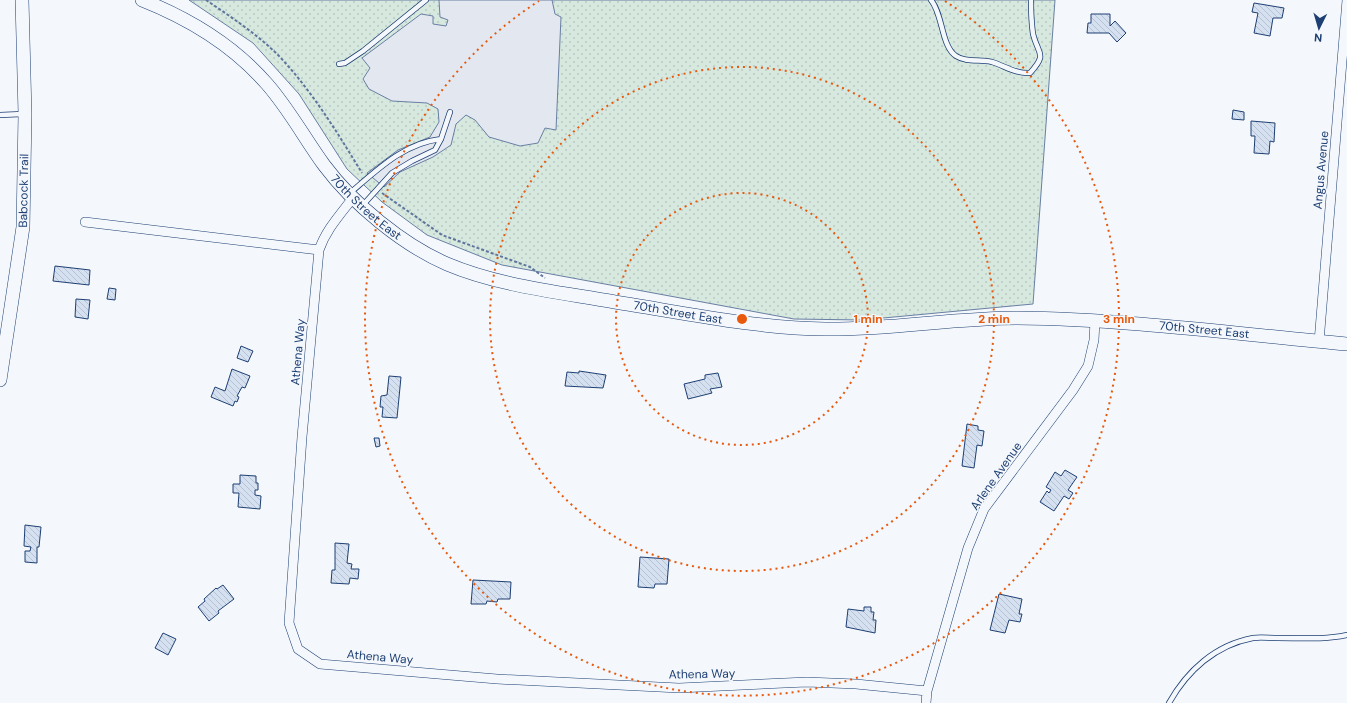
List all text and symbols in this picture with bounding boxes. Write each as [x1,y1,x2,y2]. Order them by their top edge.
north arrow [1299,8,1339,48]
text: N [1314,31,1323,45]
street label: Angus Avenue [1310,130,1332,210]
street label: Babcock Trail [15,154,32,228]
street label: 70th Street East [327,171,405,244]
street label: 70th Street East [632,297,724,328]
text: 1 min [853,311,883,327]
text: 2 min [978,311,1010,327]
text: 3 min [1103,311,1135,327]
centre of rings [735,312,749,326]
street label: Athena Way [287,318,309,386]
street label: 70th Street East [1158,318,1250,342]
street label: Arlene Avenue [967,439,1025,513]
street label: Athena Way [346,646,414,668]
street label: Athena Way [669,665,736,683]

